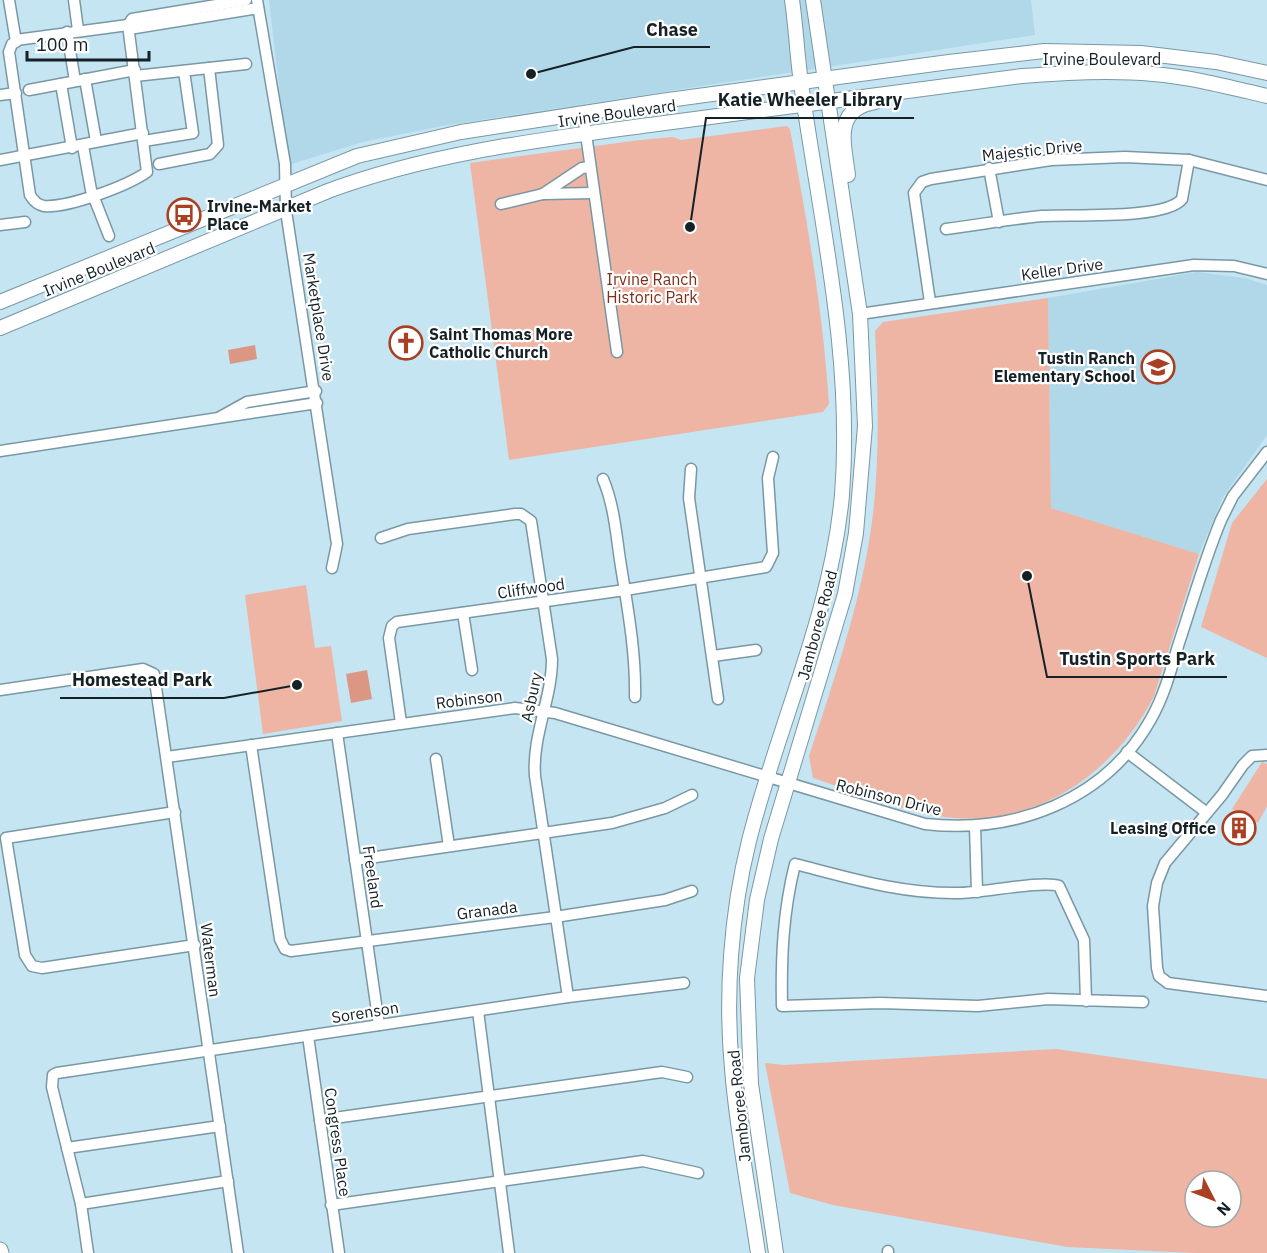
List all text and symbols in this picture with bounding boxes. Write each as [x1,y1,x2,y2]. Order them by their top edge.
callout: Chase [634,11,710,47]
text: Chase [646,18,698,41]
scale bar [27,24,148,62]
text: 100 m [36,33,88,56]
street label: Irvine Boulevard [1043,49,1161,69]
callout: Katie Wheeler Library [706,82,914,118]
text: Katie Wheeler Library [718,88,903,111]
street label: Irvine Boulevard [557,95,677,131]
street label: Majestic Drive [981,135,1083,165]
place label: Irvine-Market Place [207,196,311,234]
bus stop icon: Irvine-Market Place [166,197,202,233]
street label: Irvine Boulevard [40,237,158,301]
street label: Marketplace Drive [299,251,339,383]
street label: Keller Drive [1020,253,1105,285]
park label: Irvine Ranch Historic Park [606,269,698,307]
place label: Saint Thomas More Catholic Church [429,324,573,362]
church icon: Saint Thomas More Catholic Church [388,325,424,361]
place label: Tustin Ranch Elementary School [994,348,1135,386]
school or university icon: Tustin Ranch Elementary School [1140,349,1176,385]
street label: Jamboree Road [793,568,841,682]
street label: Cliffwood [496,573,566,603]
callout: Tustin Sports Park [1047,641,1227,677]
text: Tustin Sports Park [1059,647,1215,670]
callout: Homestead Park [60,662,224,698]
text: Homestead Park [72,668,213,691]
street label: Asbury [516,670,546,724]
street label: Robinson [434,685,504,713]
street label: Robinson Drive [834,774,944,820]
building icon: Leasing Office [1221,810,1257,846]
place label: Leasing Office [1110,818,1216,838]
street label: Freeland [359,844,387,910]
street label: Granada [456,896,519,924]
street label: Waterman [197,922,225,998]
street label: Sorenson [330,997,400,1027]
street label: Jamboree Road [723,1049,755,1163]
street label: Congress Place [320,1086,356,1198]
north arrow [1183,1169,1243,1229]
text: N [1213,1198,1235,1220]

